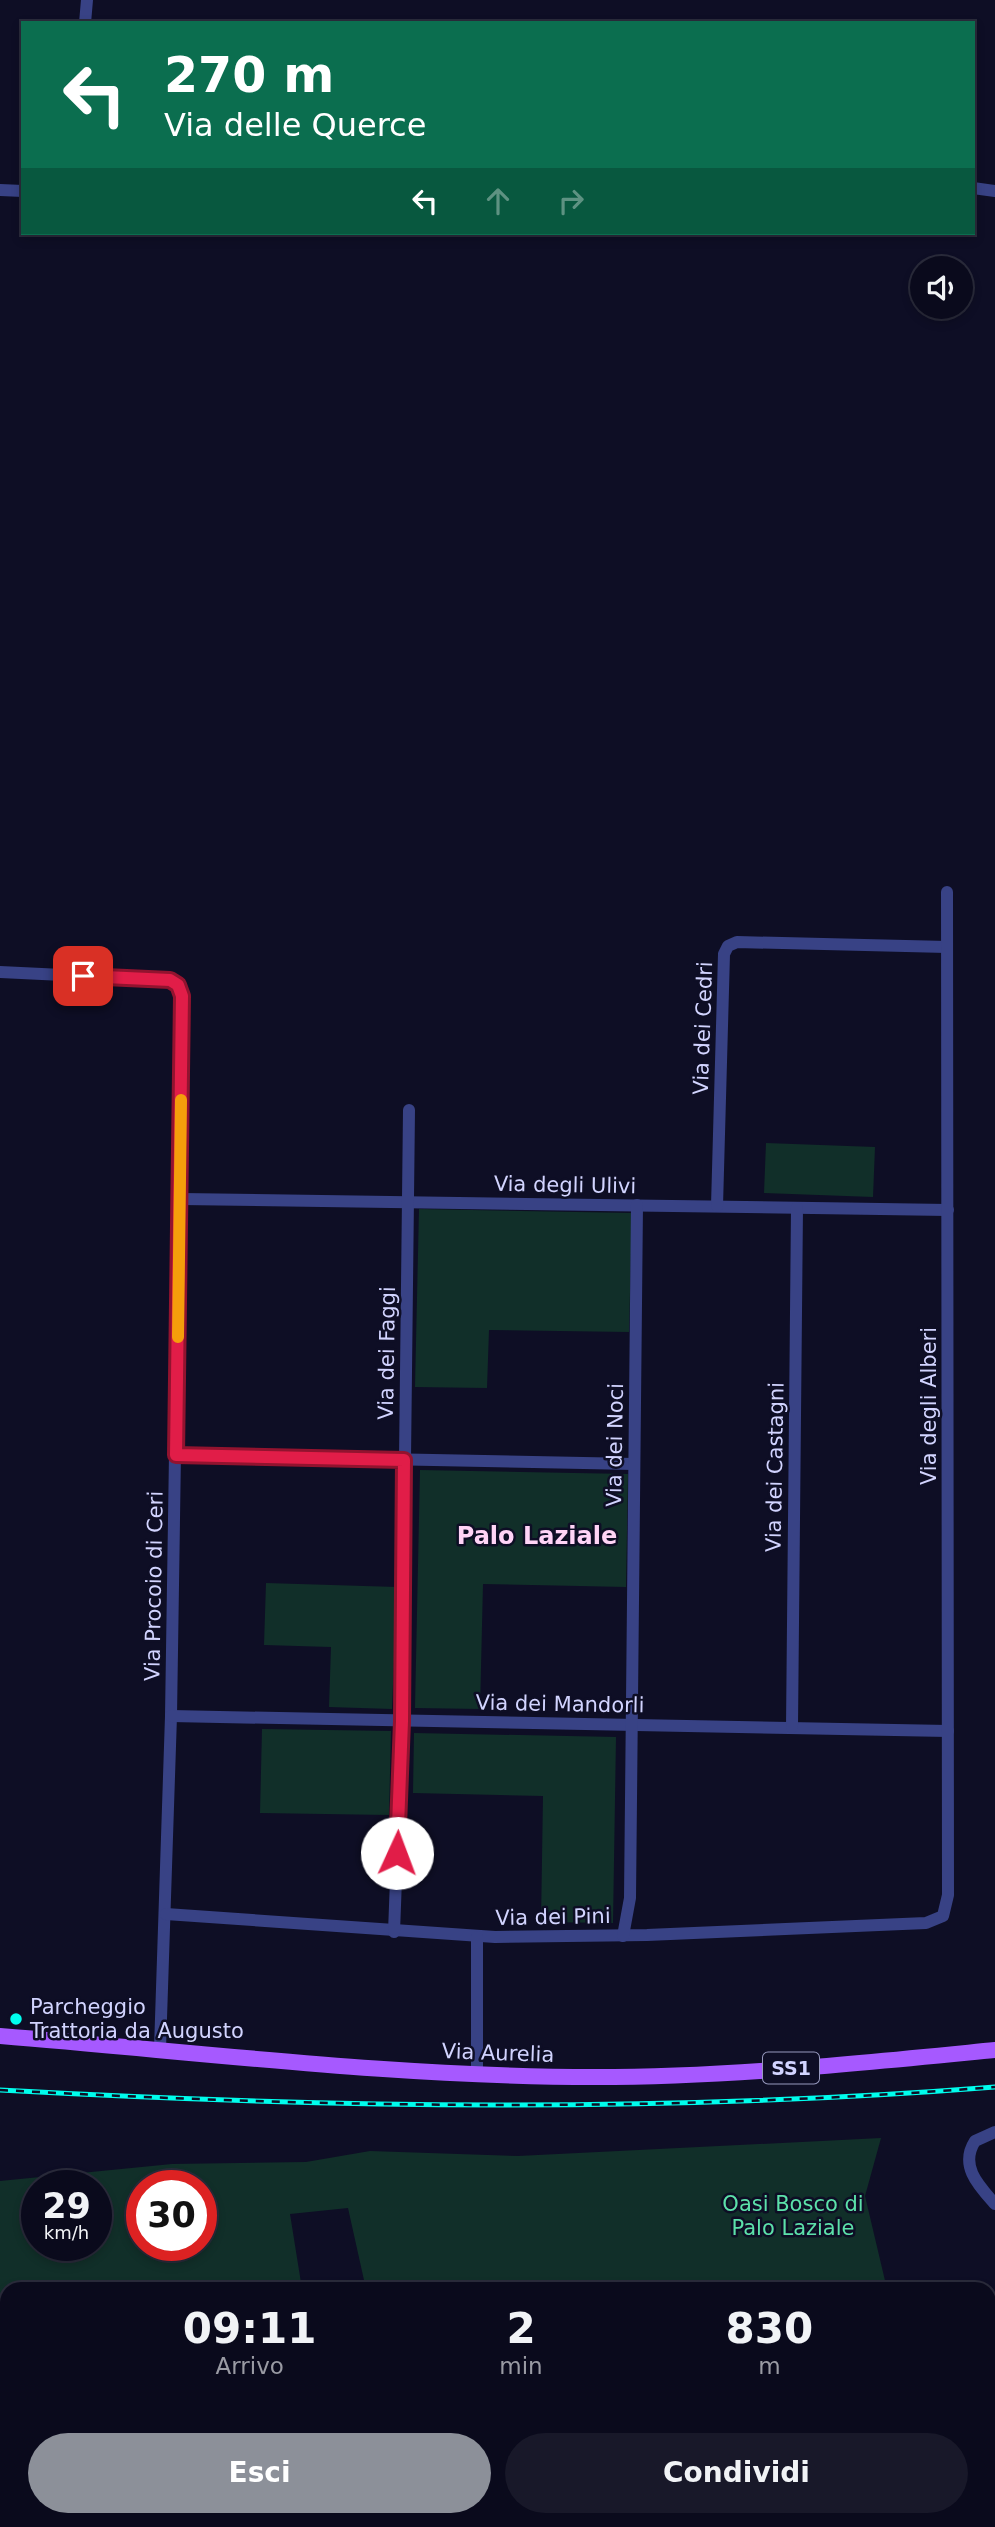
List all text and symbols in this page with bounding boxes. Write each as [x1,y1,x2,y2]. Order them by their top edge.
text: 270 m [164,47,334,104]
icon: left [49,49,140,140]
text: Via delle Querce [164,106,426,144]
icon: left [406,182,444,220]
icon: ahead [479,182,517,220]
icon: right [552,182,590,220]
map controls [910,256,973,319]
button: sound [910,256,973,319]
pin [53,946,113,1006]
icon: arrive [64,957,102,995]
street label: Via dei Cedri [689,961,717,1095]
street label: Via degli Ulivi [494,1172,636,1198]
street label: Via dei Faggi [374,1286,400,1420]
street label: Via degli Alberi [917,1327,941,1485]
street label: Via dei Castagni [762,1382,788,1552]
street label: Via dei Noci [602,1383,628,1507]
street label: Via Procoio di Ceri [140,1491,168,1681]
district label: Palo Laziale [457,1522,617,1550]
street label: Via dei Mandorli [475,1691,645,1717]
position arrow [360,1816,434,1890]
street label: Via dei Pini [495,1904,611,1930]
place label: Parcheggio Trattoria da Augusto [29,1995,244,2043]
marker: Parcheggio Trattoria da Augusto [8,2011,24,2027]
street label: Via Aurelia [441,2039,555,2067]
road number: SS1 [763,2052,819,2084]
speed limit sign: 30 [126,2170,217,2261]
text: 29 [42,2186,91,2226]
park label: Oasi Bosco di Palo Laziale [722,2192,864,2240]
text: km/h [44,2222,89,2243]
text: 09:11 [183,2304,317,2353]
text: 2 [506,2304,536,2353]
text: 830 [726,2304,813,2353]
text: Arrivo [216,2353,284,2379]
text: min [499,2353,543,2379]
text: m [758,2353,781,2379]
button: Esci [28,2433,491,2513]
button: Condividi [505,2433,968,2513]

